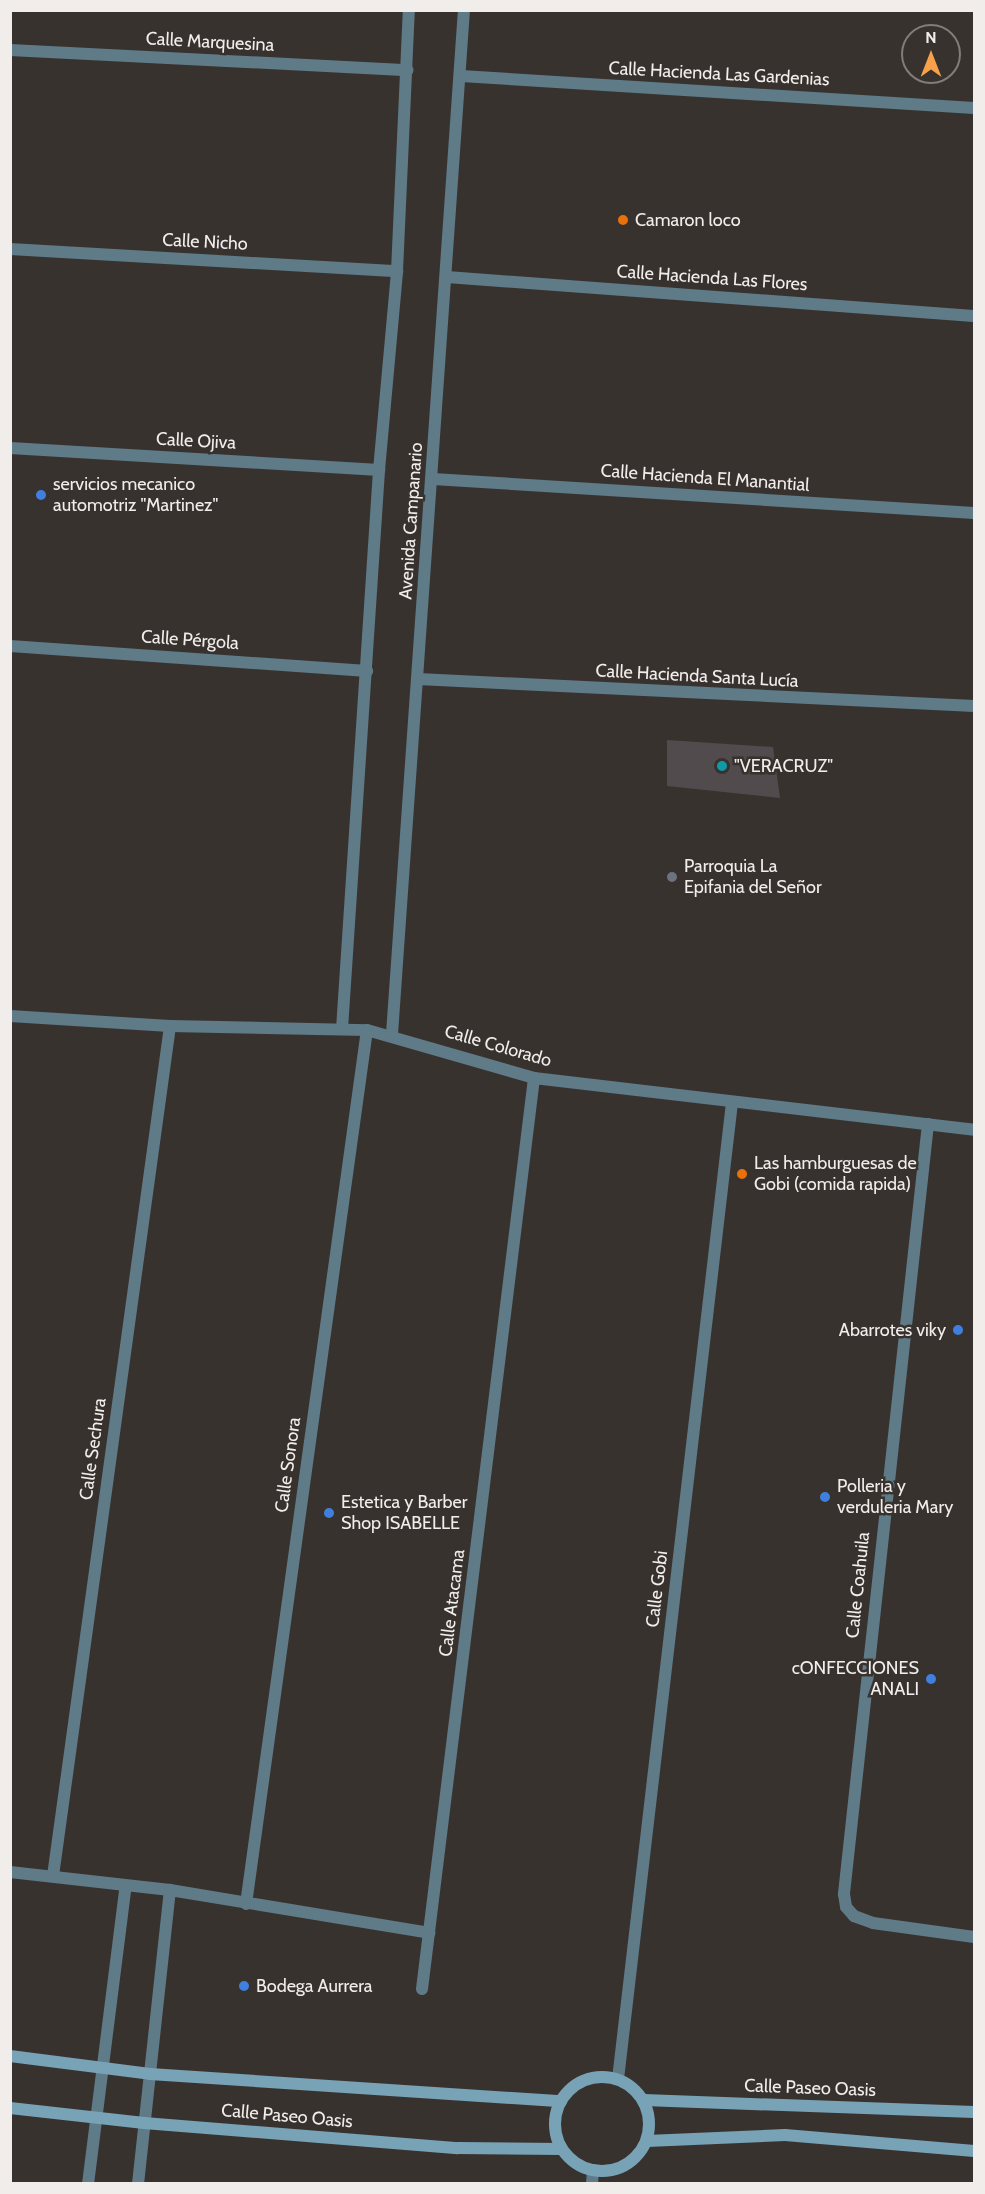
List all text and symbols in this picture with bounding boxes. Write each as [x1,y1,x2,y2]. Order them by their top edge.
north arrow [901,24,961,84]
street label: Calle Marquesina [145,28,275,56]
text: N [925,28,937,47]
street label: Calle Hacienda Las Gardenias [608,57,830,91]
place label: Camaron loco [635,209,741,231]
marker: Camaron loco [616,213,630,227]
street label: Calle Nicho [162,229,248,255]
street label: Calle Hacienda Las Flores [616,261,808,295]
street label: Calle Ojiva [155,428,237,454]
street label: Avenida Campanario [395,442,427,600]
street label: Calle Hacienda El Manantial [600,460,810,496]
place label: servicios mecanico automotriz "Martinez" [53,474,218,516]
marker: servicios mecanico automotriz "Martinez" [34,488,48,502]
street label: Calle Pérgola [140,626,240,654]
street label: Calle Hacienda Santa Lucía [595,660,799,692]
place label: "VERACRUZ" [734,755,833,777]
marker: "VERACRUZ" [715,759,729,773]
place label: Parroquia La Epifania del Señor [684,856,822,898]
marker: Parroquia La Epifania del Señor [665,870,679,884]
street label: Calle Colorado [442,1020,554,1072]
place label: Las hamburguesas de Gobi (comida rapida) [754,1153,917,1196]
marker: Las hamburguesas de Gobi (comida rapida) [735,1167,749,1181]
place label: Abarrotes viky [839,1319,946,1341]
marker: Abarrotes viky [951,1323,965,1337]
street label: Calle Sechura [75,1397,111,1501]
street label: Calle Sonora [271,1416,305,1514]
place label: Polleria y verduleria Mary [837,1476,953,1518]
marker: Polleria y verduleria Mary [818,1490,832,1504]
place label: Estetica y Barber Shop ISABELLE [341,1492,467,1534]
marker: Estetica y Barber Shop ISABELLE [322,1506,336,1520]
street label: Calle Coahuila [842,1531,874,1639]
street label: Calle Atacama [435,1548,469,1658]
street label: Calle Gobi [642,1549,672,1629]
place label: cONFECCIONES ANALI [792,1658,919,1700]
marker: cONFECCIONES ANALI [924,1672,938,1686]
place label: Bodega Aurrera [256,1975,372,1997]
marker: Bodega Aurrera [237,1979,251,1993]
street label: Calle Paseo Oasis [744,2075,876,2101]
street label: Calle Paseo Oasis [220,2099,354,2133]

